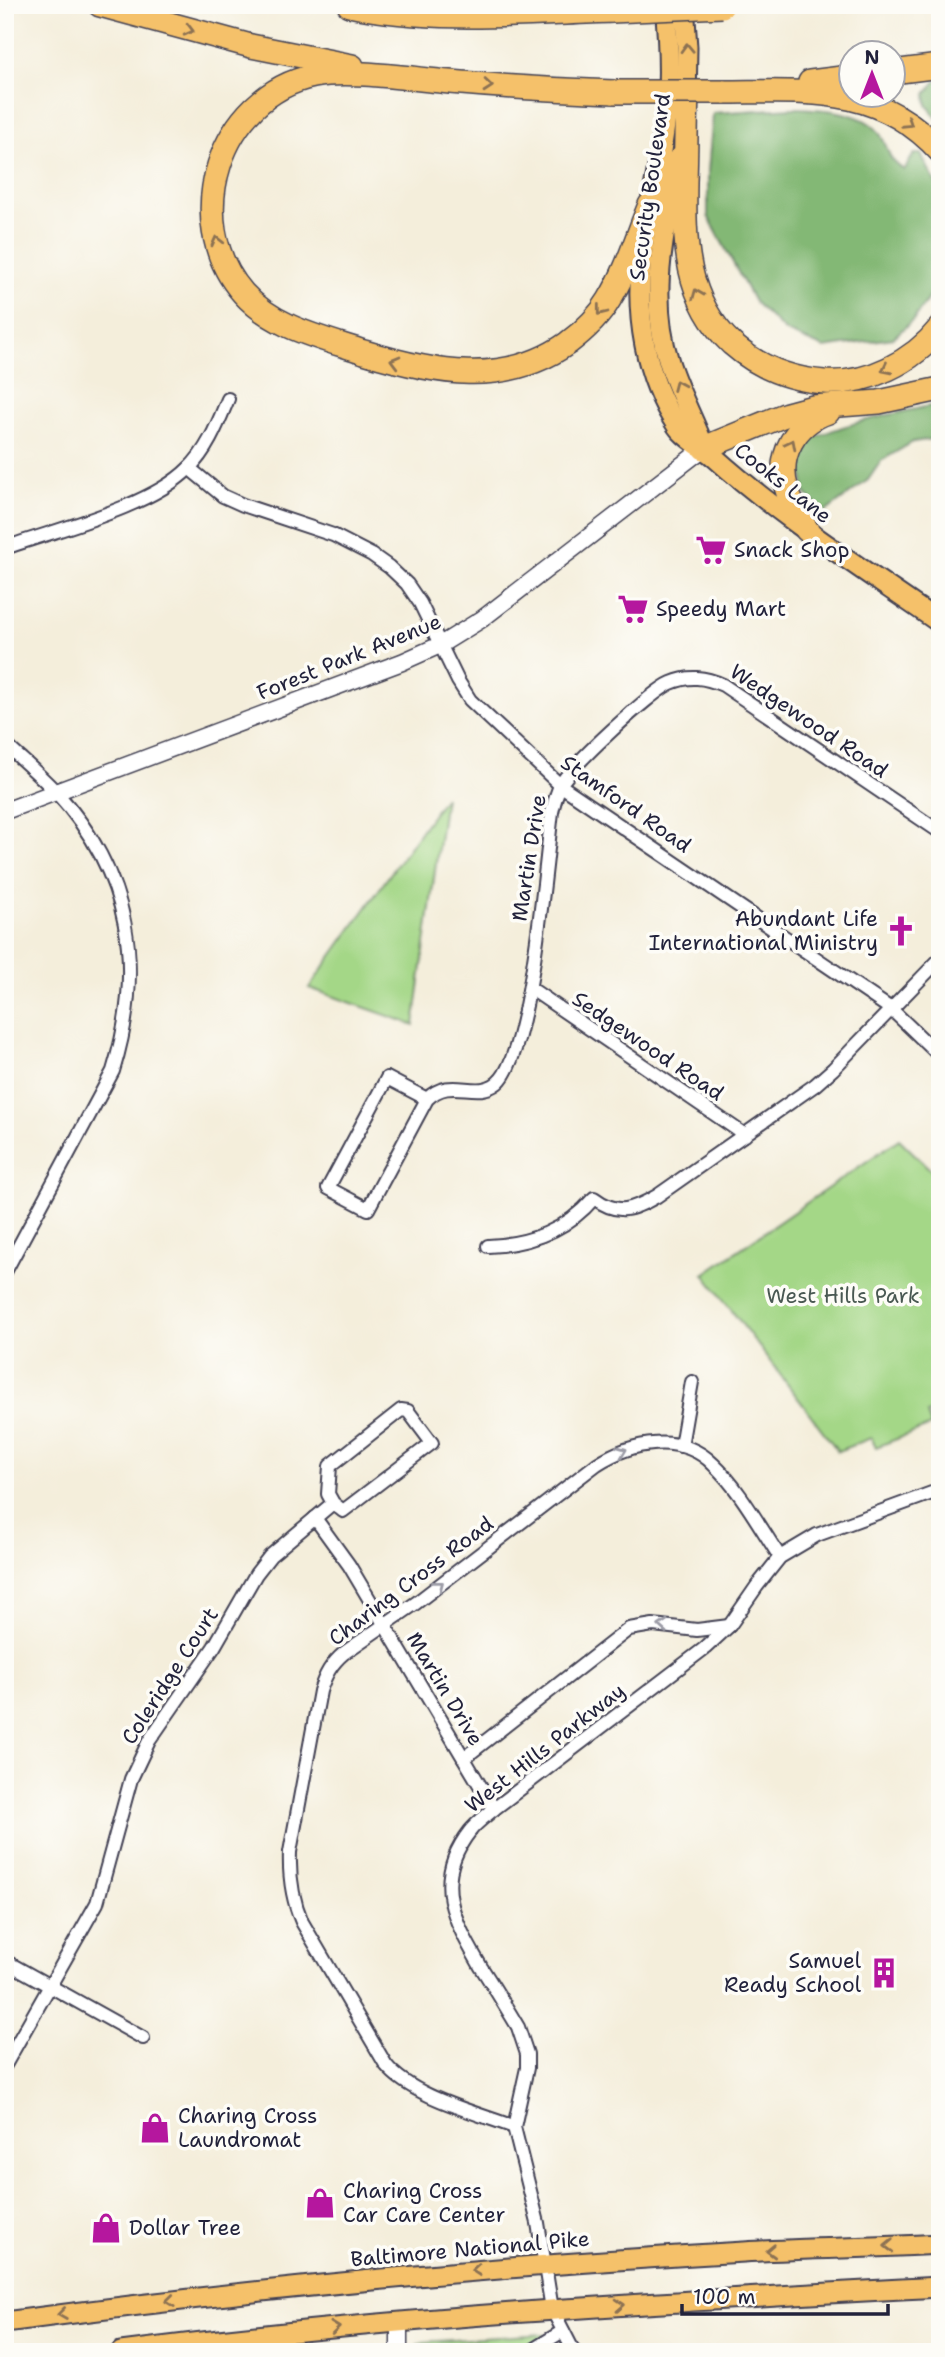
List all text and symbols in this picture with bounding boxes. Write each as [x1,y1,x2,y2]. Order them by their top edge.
one-way arrow [183,22,195,36]
north arrow [836,38,906,108]
one-way arrow [679,43,694,54]
text: N [864,45,880,70]
one-way arrow [483,78,494,93]
street label: Security Boulevard [623,92,677,282]
one-way arrow [900,115,913,127]
one-way arrow [211,235,225,247]
one-way arrow [692,289,706,301]
one-way arrow [597,303,610,315]
one-way arrow [389,354,401,369]
one-way arrow [881,361,893,375]
one-way arrow [672,380,686,392]
street label: Cooks Lane [729,436,837,530]
one-way arrow [783,438,796,451]
supermarket icon: Snack Shop [694,533,728,567]
place label: Snack Shop [734,536,849,564]
supermarket icon: Speedy Mart [616,592,650,626]
place label: Speedy Mart [656,595,786,623]
street label: Forest Park Avenue [253,607,445,707]
street label: Wedgewood Road [724,658,894,784]
street label: Stamford Road [555,749,697,859]
street label: Martin Drive [505,793,553,923]
place label: Abundant Life International Ministry [649,905,878,957]
church icon: Abundant Life International Ministry [884,914,918,948]
street label: Sedgewood Road [567,985,729,1107]
park label: West Hills Park [766,1282,920,1310]
one-way arrow [615,1445,628,1459]
street label: Charing Cross Road [323,1510,499,1652]
one-way arrow [432,1581,444,1594]
street label: Coleridge Court [115,1602,225,1750]
one-way arrow [657,1619,668,1634]
street label: Martin Drive [400,1627,490,1751]
street label: West Hills Parkway [459,1677,631,1819]
place label: Samuel Ready School [724,1947,862,1999]
building icon: Samuel Ready School [867,1956,901,1990]
place label: Charing Cross Laundromat [178,2102,318,2154]
shop icon: Charing Cross Laundromat [138,2111,172,2145]
place label: Charing Cross Car Care Center [343,2177,505,2229]
shop icon: Charing Cross Car Care Center [303,2186,337,2220]
shop icon: Dollar Tree [89,2211,123,2245]
place label: Dollar Tree [129,2214,241,2242]
street label: Baltimore National Pike [349,2225,591,2273]
one-way arrow [883,2239,894,2254]
one-way arrow [765,2243,776,2258]
one-way arrow [470,2262,481,2277]
scale bar [682,2273,889,2317]
text: 100 m [693,2283,756,2311]
one-way arrow [165,2294,176,2309]
one-way arrow [615,2297,626,2312]
one-way arrow [56,2306,68,2321]
one-way arrow [330,2321,341,2336]

